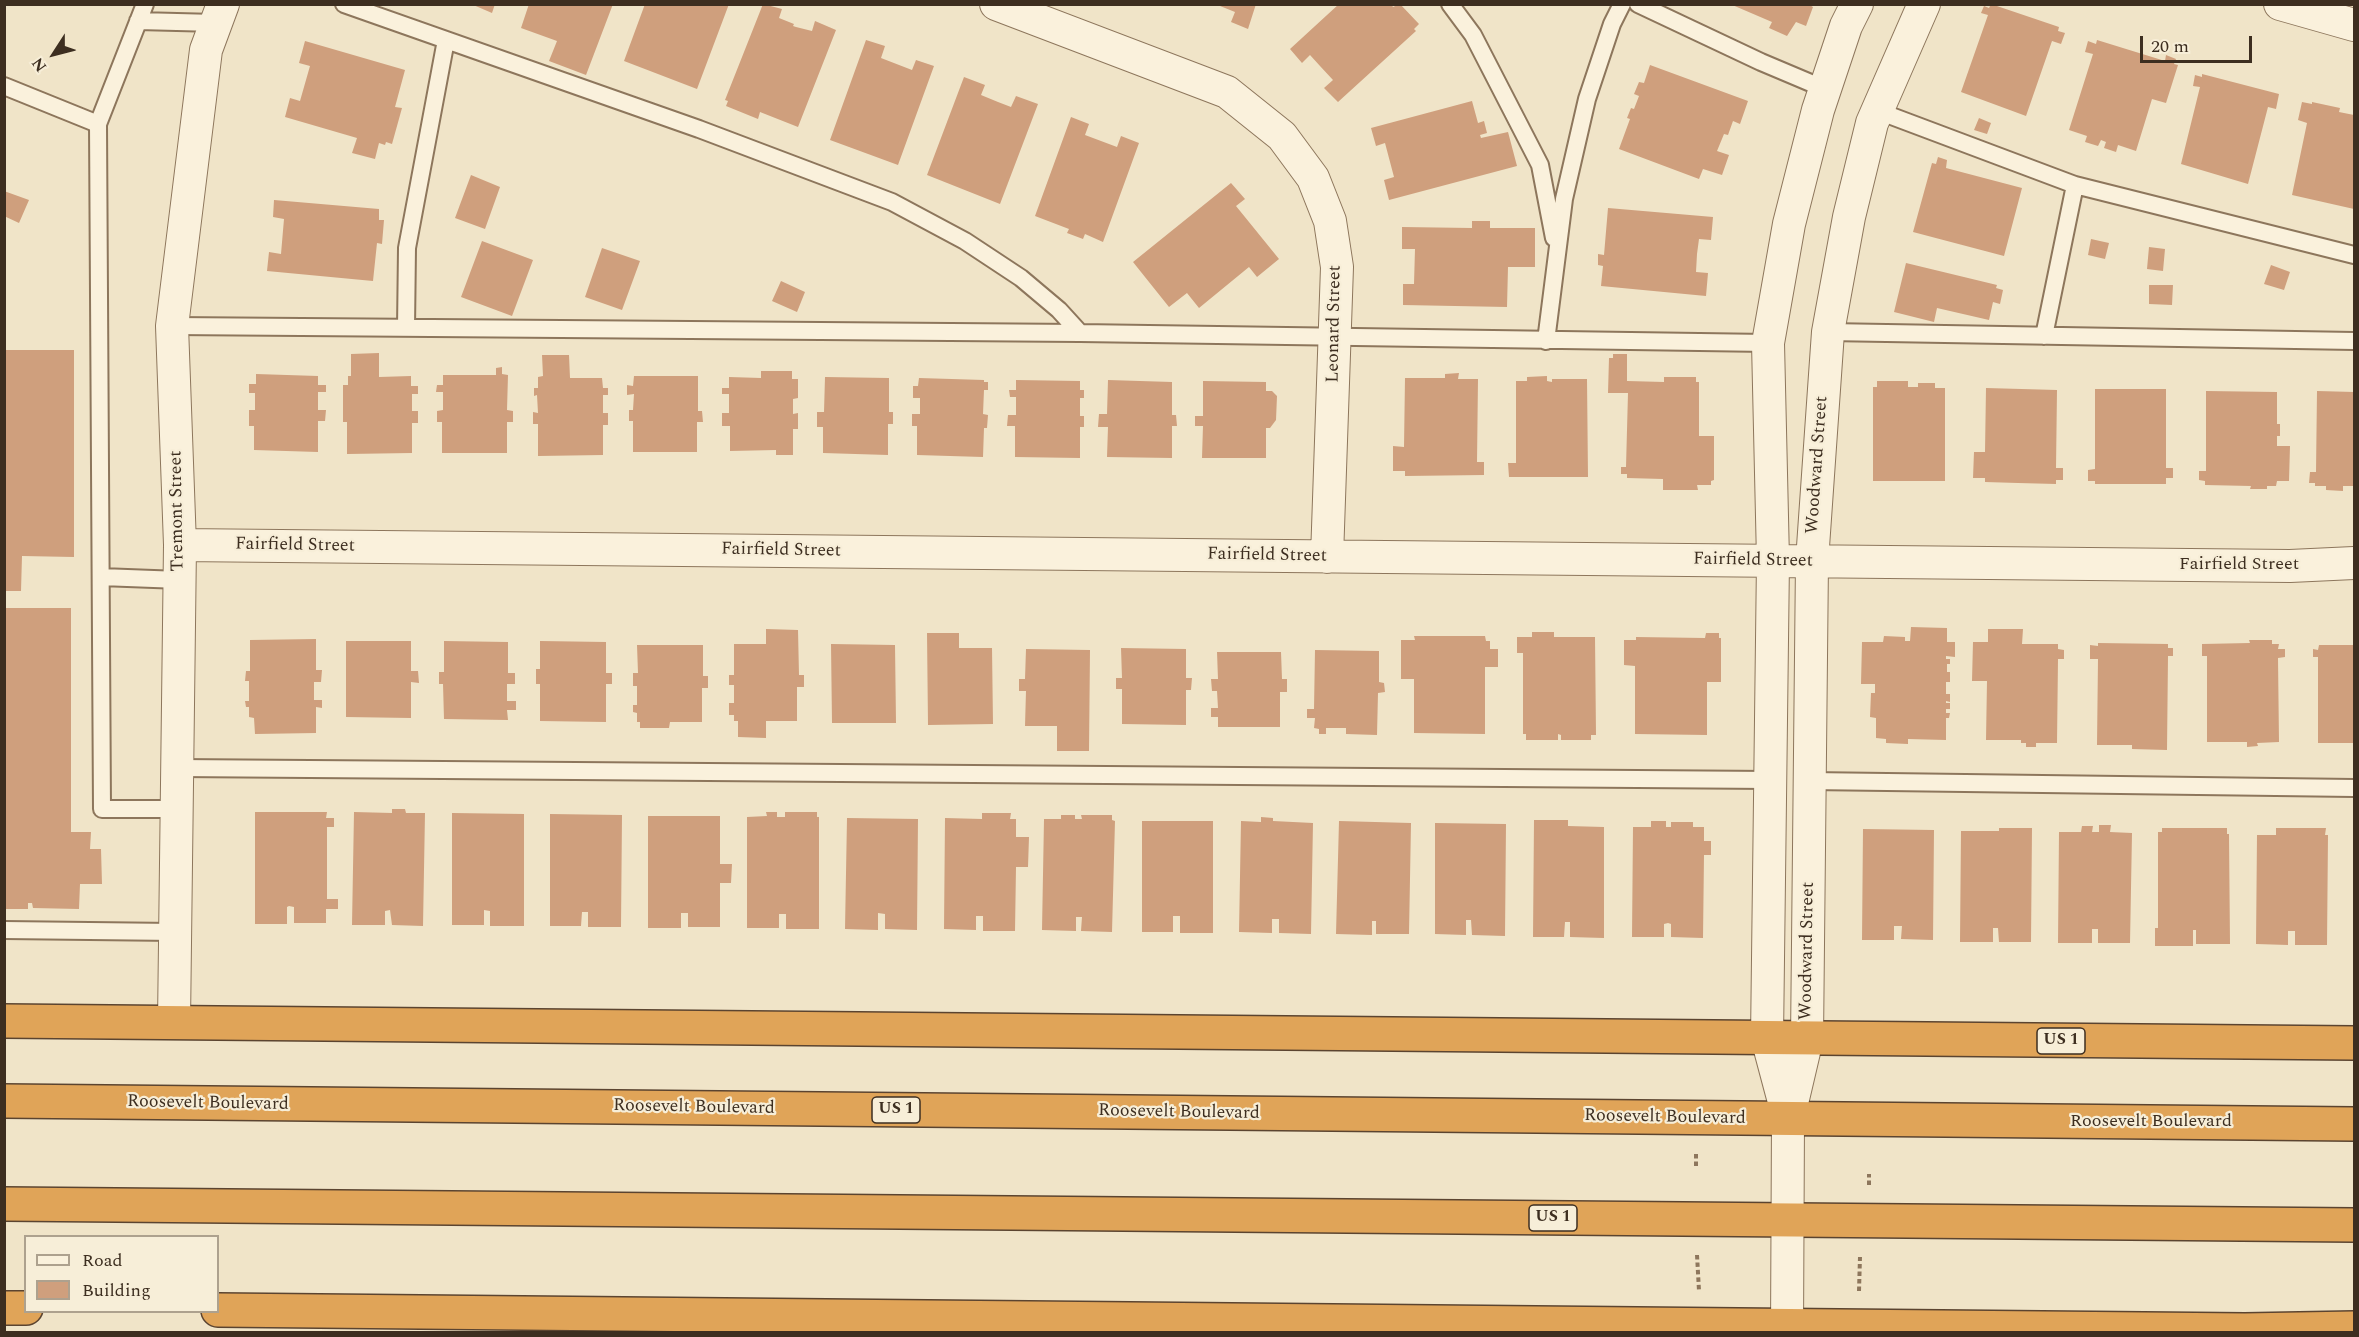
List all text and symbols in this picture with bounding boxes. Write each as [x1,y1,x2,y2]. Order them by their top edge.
north arrow [24,24,84,84]
scale bar [2143,24,2256,62]
text: 20 m [2151,33,2189,60]
text: N [26,52,53,77]
street label: Leonard Street [1323,265,1347,383]
street label: Woodward Street [1802,395,1834,535]
street label: Tremont Street [166,450,190,572]
street label: Fairfield Street [235,534,355,558]
street label: Fairfield Street [721,539,841,563]
street label: Fairfield Street [1207,544,1327,568]
street label: Fairfield Street [1693,549,1813,573]
street label: Fairfield Street [2179,554,2299,576]
street label: Woodward Street [1796,882,1820,1020]
road number: US 1 [2037,1028,2085,1054]
street label: Roosevelt Boulevard [127,1092,289,1116]
street label: Roosevelt Boulevard [613,1096,775,1120]
road number: US 1 [872,1097,920,1123]
street label: Roosevelt Boulevard [1098,1101,1260,1125]
street label: Roosevelt Boulevard [1584,1106,1746,1130]
street label: Roosevelt Boulevard [2070,1111,2232,1133]
road number: US 1 [1529,1205,1577,1231]
legend [24,1235,219,1313]
text: Road [82,1247,123,1274]
text: Building [82,1277,151,1304]

